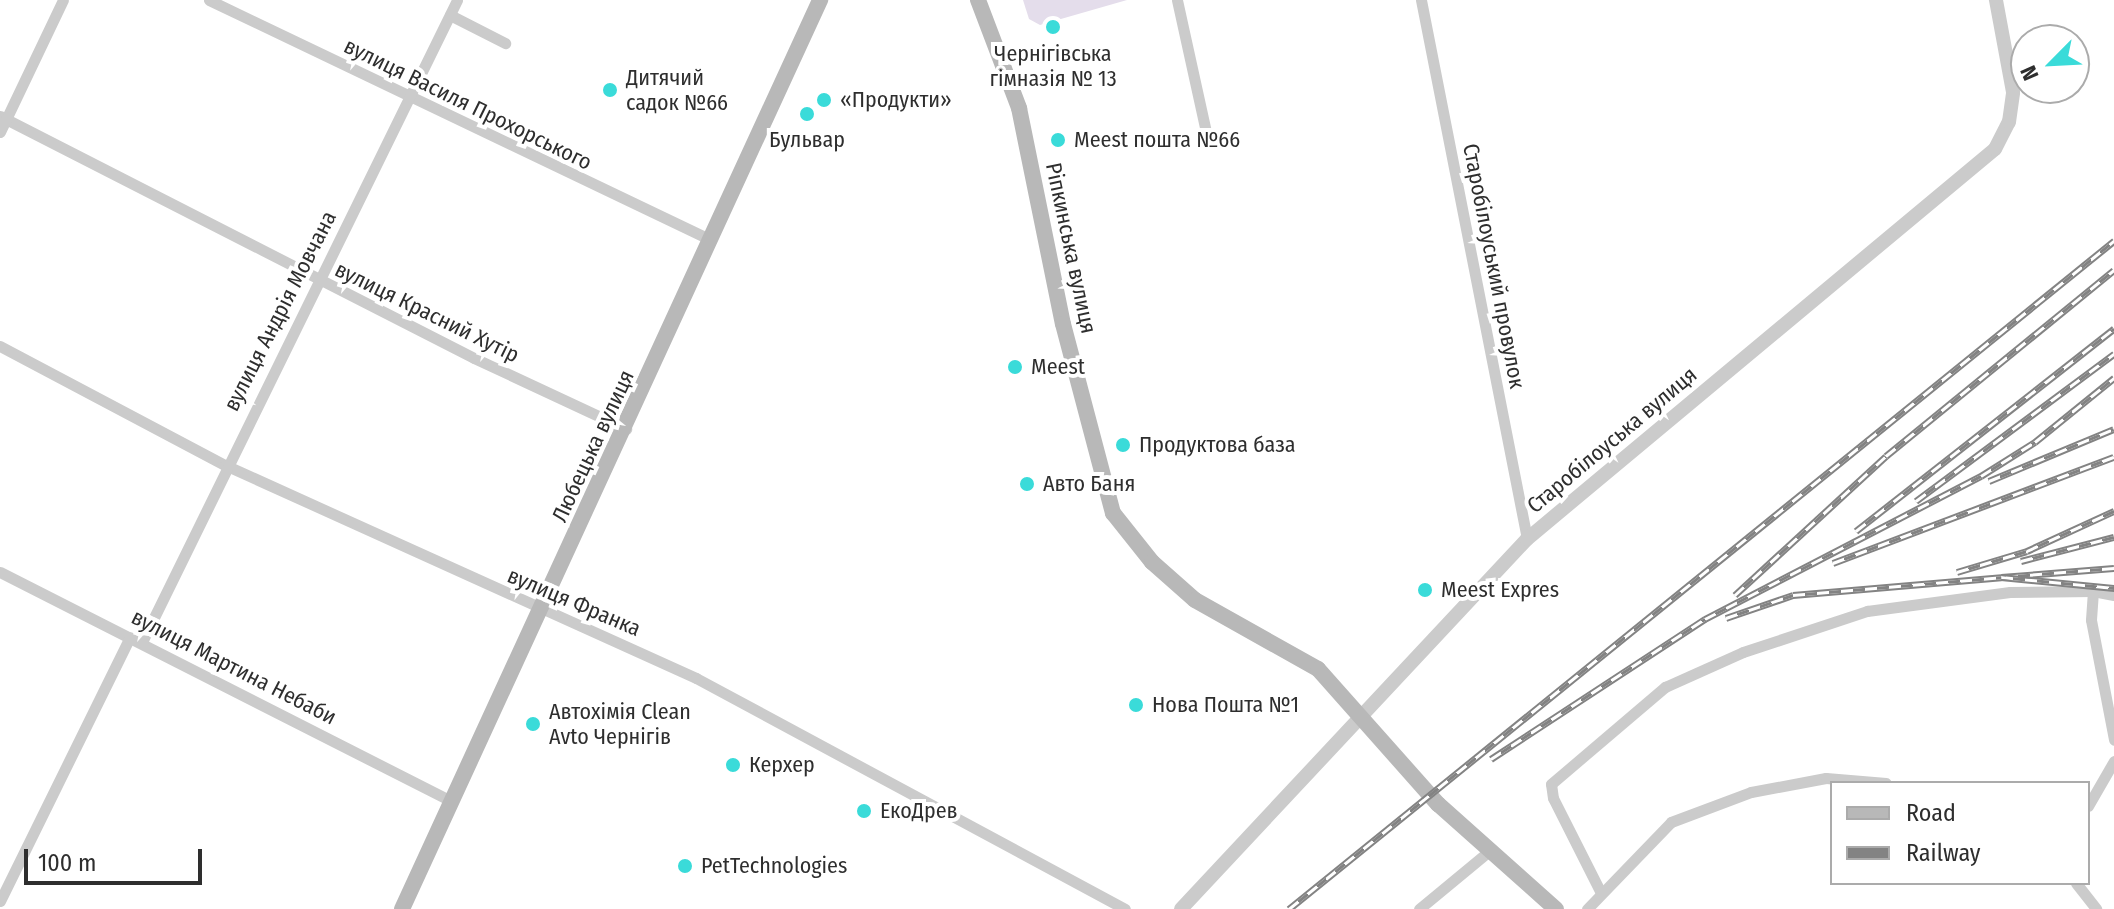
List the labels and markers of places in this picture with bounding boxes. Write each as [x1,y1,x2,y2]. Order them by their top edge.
marker: Чернігівська гімназія № 13 [1044,18,1062,36]
place label: Чернігівська гімназія № 13 [989,40,1117,92]
place label: Дитячий садок №66 [626,64,728,116]
marker: Дитячий садок №66 [601,81,619,99]
place label: «Продукти» [840,87,952,113]
marker: «Продукти» [815,91,833,109]
marker: Бульвар [798,105,816,123]
place label: Бульвар [769,127,845,153]
place label: Meest пошта №66 [1074,127,1240,153]
marker: Meest пошта №66 [1049,131,1067,149]
place label: Meest [1031,354,1085,380]
marker: Meest [1006,358,1024,376]
place label: Продуктова база [1139,432,1296,458]
marker: Продуктова база [1114,436,1132,454]
place label: Авто Баня [1043,471,1135,497]
marker: Авто Баня [1018,475,1036,493]
place label: Meest Expres [1441,577,1559,603]
marker: Meest Expres [1416,581,1434,599]
place label: Нова Пошта №1 [1152,692,1299,718]
marker: Нова Пошта №1 [1127,696,1145,714]
place label: Автохімія Clean Avto Чернігів [549,698,691,750]
marker: Автохімія Clean Avto Чернігів [524,715,542,733]
place label: Керхер [749,752,815,778]
marker: Керхер [724,756,742,774]
place label: ЕкоДрев [880,798,958,824]
marker: ЕкоДрев [855,802,873,820]
place label: PetTechnologies [701,853,847,879]
marker: PetTechnologies [676,857,694,875]

